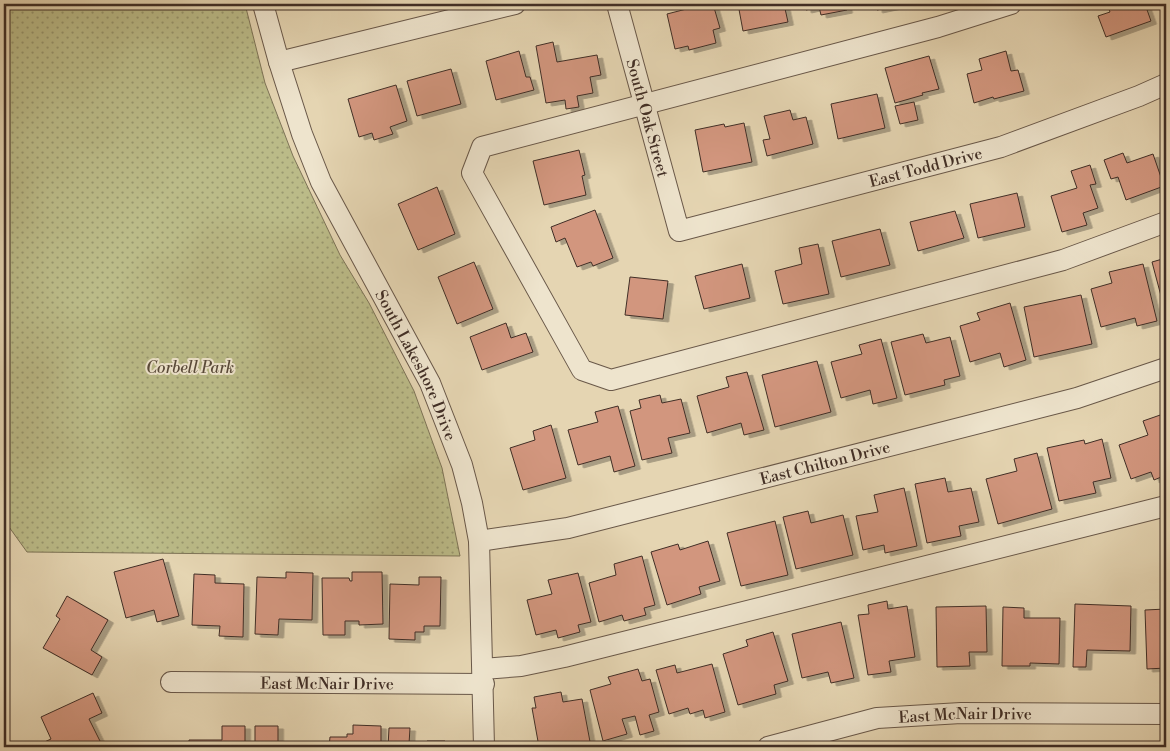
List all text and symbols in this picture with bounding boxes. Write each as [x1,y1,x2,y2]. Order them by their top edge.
street label: South Oak Street [621,57,673,180]
street label: East Todd Drive [867,143,985,192]
street label: South Lakeshore Drive [370,287,460,444]
park label: Corbell Park [146,358,234,378]
street label: East Chilton Drive [758,437,892,490]
street label: East McNair Drive [260,674,394,694]
street label: East McNair Drive [898,704,1032,728]

